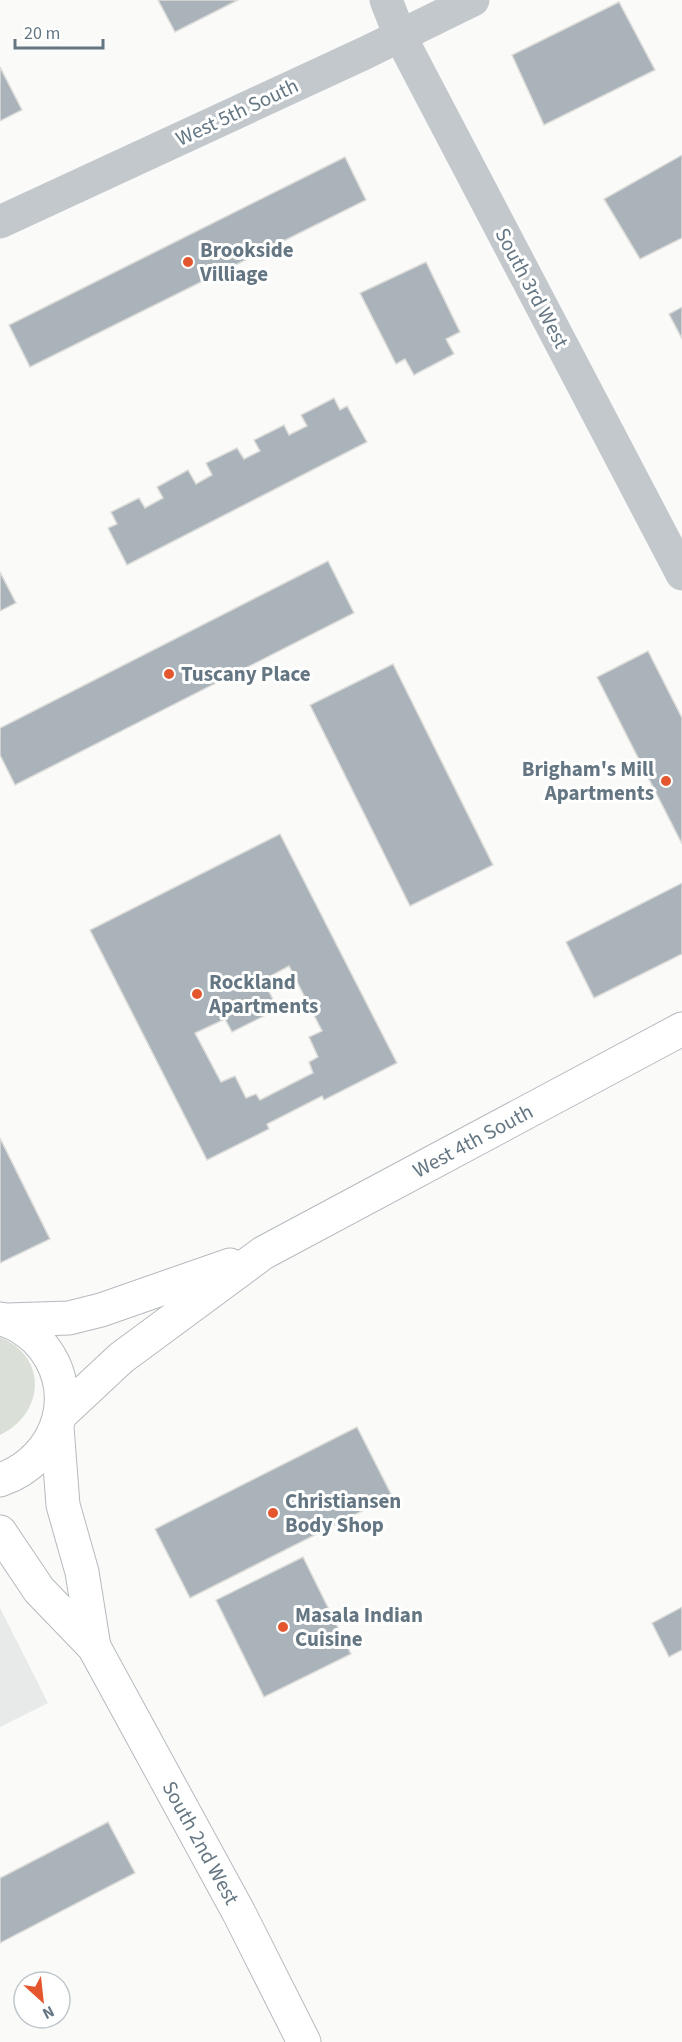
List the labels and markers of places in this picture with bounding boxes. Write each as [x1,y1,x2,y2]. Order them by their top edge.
place label: Brookside Villiage [199,235,294,289]
marker: Brookside Villiage [181,255,195,269]
place label: Tuscany Place [181,659,311,689]
marker: Tuscany Place [162,667,176,681]
place label: Brigham's Mill Apartments [522,754,654,808]
marker: Brigham's Mill Apartments [659,774,673,788]
place label: Rockland Apartments [208,967,318,1021]
marker: Rockland Apartments [190,987,204,1001]
place label: Christiansen Body Shop [285,1486,401,1540]
marker: Christiansen Body Shop [266,1506,280,1520]
place label: Masala Indian Cuisine [295,1600,423,1654]
marker: Masala Indian Cuisine [276,1620,290,1634]

